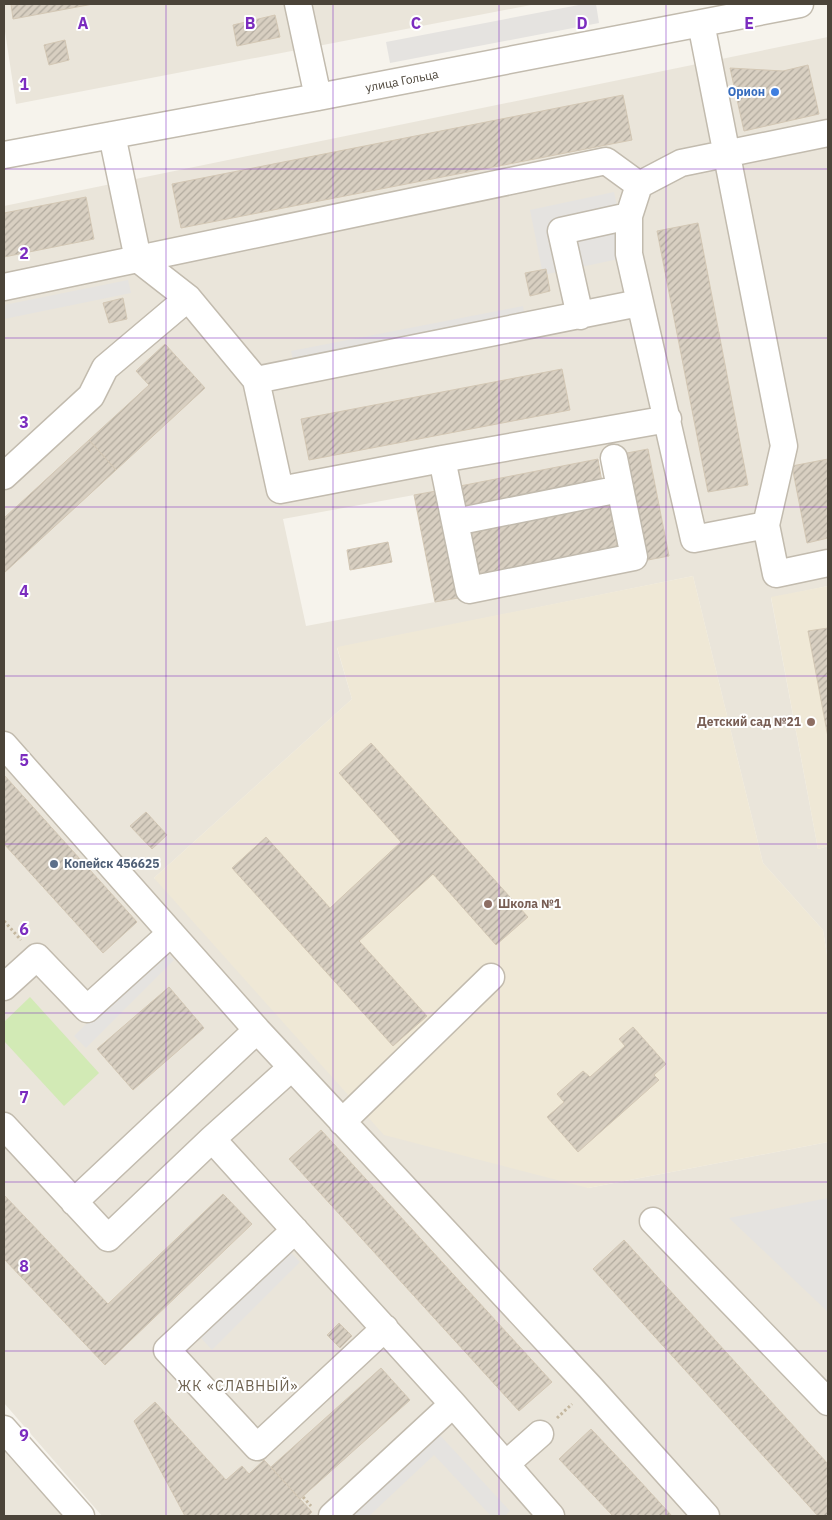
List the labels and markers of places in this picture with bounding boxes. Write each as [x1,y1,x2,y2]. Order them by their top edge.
place label: Орион [728,84,765,99]
marker: Орион [769,86,781,98]
place label: Детский сад №21 [697,714,801,729]
marker: Детский сад №21 [805,716,817,728]
place label: Копейск 456625 [64,856,159,871]
marker: Копейск 456625 [48,858,60,870]
place label: Школа №1 [498,896,561,911]
marker: Школа №1 [482,898,494,910]

